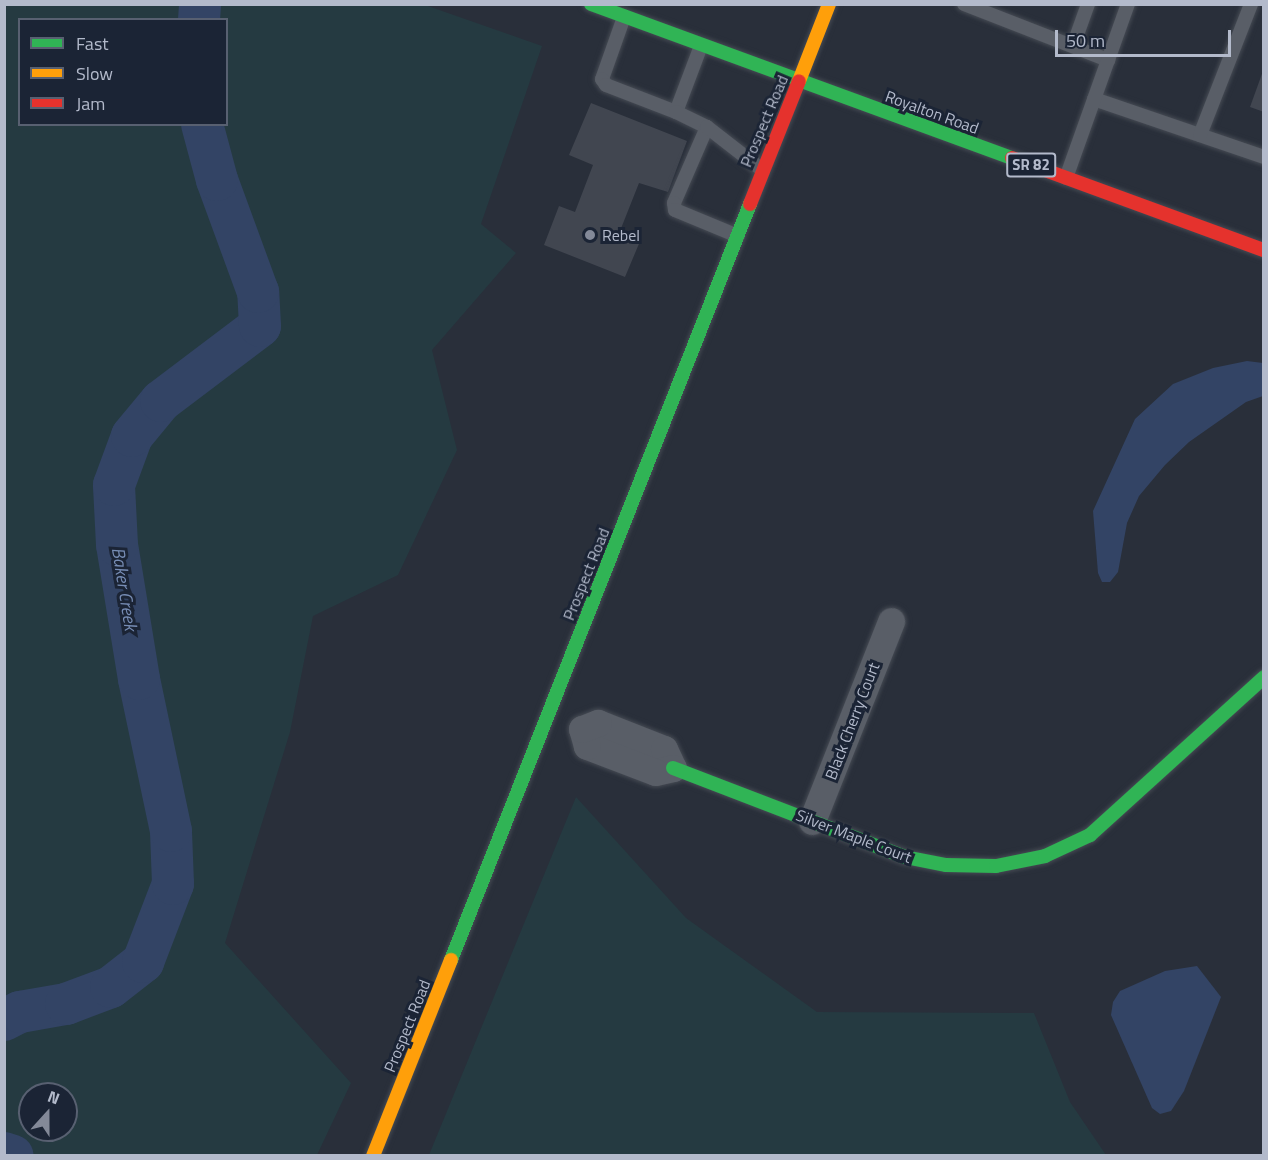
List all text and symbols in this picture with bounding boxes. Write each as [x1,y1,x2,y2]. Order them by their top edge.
legend [18,18,228,126]
scale bar [1058,18,1234,56]
text: 50 m [1066,27,1105,54]
text: Fast [76,30,109,57]
text: Slow [76,60,113,87]
street label: Prospect Road [736,72,792,170]
street label: Royalton Road [883,86,981,138]
text: Jam [76,90,105,117]
road number: SR 82 [1006,153,1056,177]
place label: Rebel [602,225,640,245]
marker: Rebel [583,228,597,242]
street label: Prospect Road [559,525,613,623]
water label: Baker Creek [107,546,141,632]
street label: Black Cherry Court [821,660,883,782]
street label: Silver Maple Court [793,805,915,867]
street label: Prospect Road [380,977,434,1075]
north arrow [18,1082,78,1142]
text: N [44,1084,63,1110]

